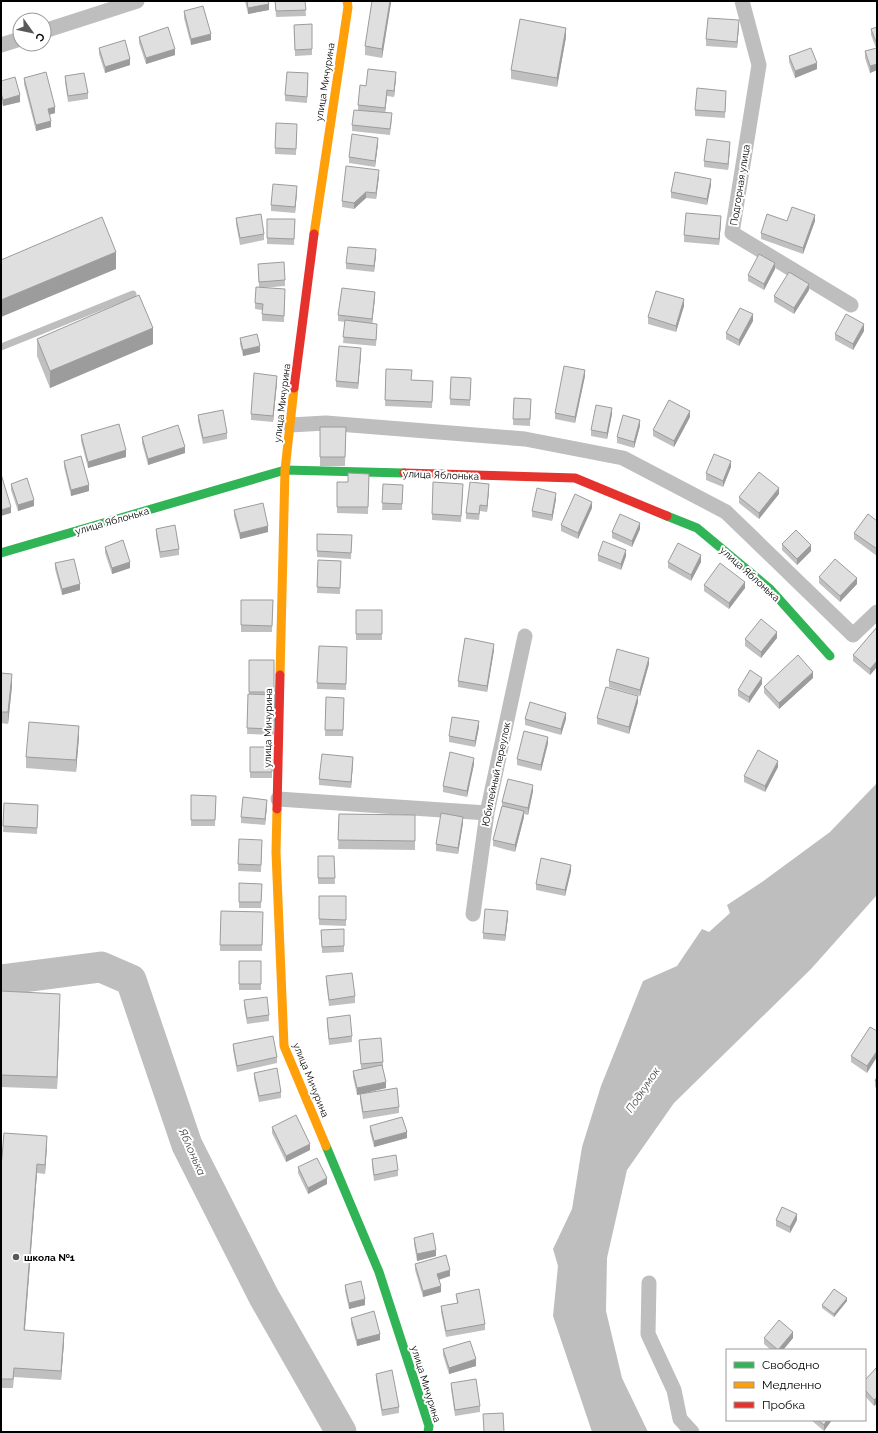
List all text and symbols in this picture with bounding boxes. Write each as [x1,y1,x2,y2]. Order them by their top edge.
north arrow [12,12,52,52]
text: С [32,30,47,44]
street label: улица Мичурина [313,42,337,122]
street label: Подгорная улица [728,144,752,226]
street label: улица Мичурина [272,363,292,443]
street label: улица Яблонька [403,468,479,482]
street label: улица Яблонька [74,505,150,537]
street label: улица Яблонька [718,544,782,604]
street label: улица Мичурина [262,688,274,768]
street label: Юбилейный переулок [480,721,512,827]
street label: улица Мичурина [291,1041,331,1119]
water label: Подкумок [623,1065,663,1115]
water label: Яблонька [176,1126,208,1178]
marker: школа №1 [11,1252,21,1262]
place label: школа №1 [24,1252,75,1263]
street label: улица Мичурина [409,1344,443,1424]
legend [726,1349,866,1421]
text: Свободно [762,1358,819,1372]
text: Медленно [762,1378,821,1392]
text: Пробка [762,1398,805,1412]

